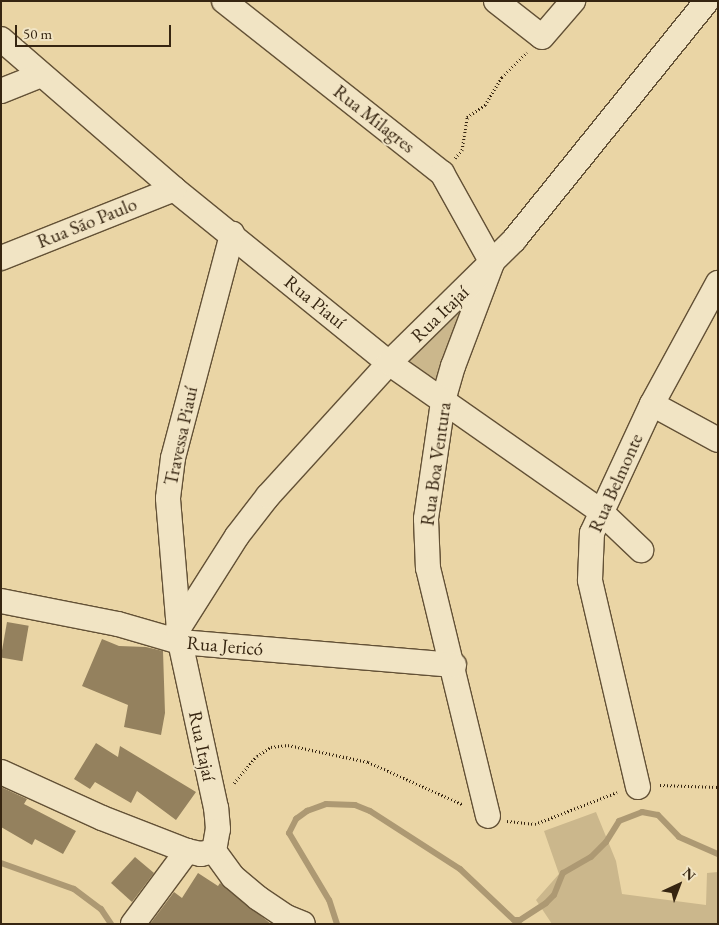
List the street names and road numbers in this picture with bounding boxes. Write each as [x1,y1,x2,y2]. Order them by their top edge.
street label: Rua Milagres [329,80,419,158]
street label: Rua São Paulo [34,193,140,253]
street label: Rua Piauí [280,270,350,334]
street label: Rua Itajaí [406,281,474,347]
street label: Travessa Piauí [159,384,203,488]
street label: Rua Boa Ventura [416,401,456,527]
street label: Rua Belmonte [584,430,648,536]
street label: Rua Jericó [186,631,264,661]
street label: Rua Itajaí [183,709,221,783]

